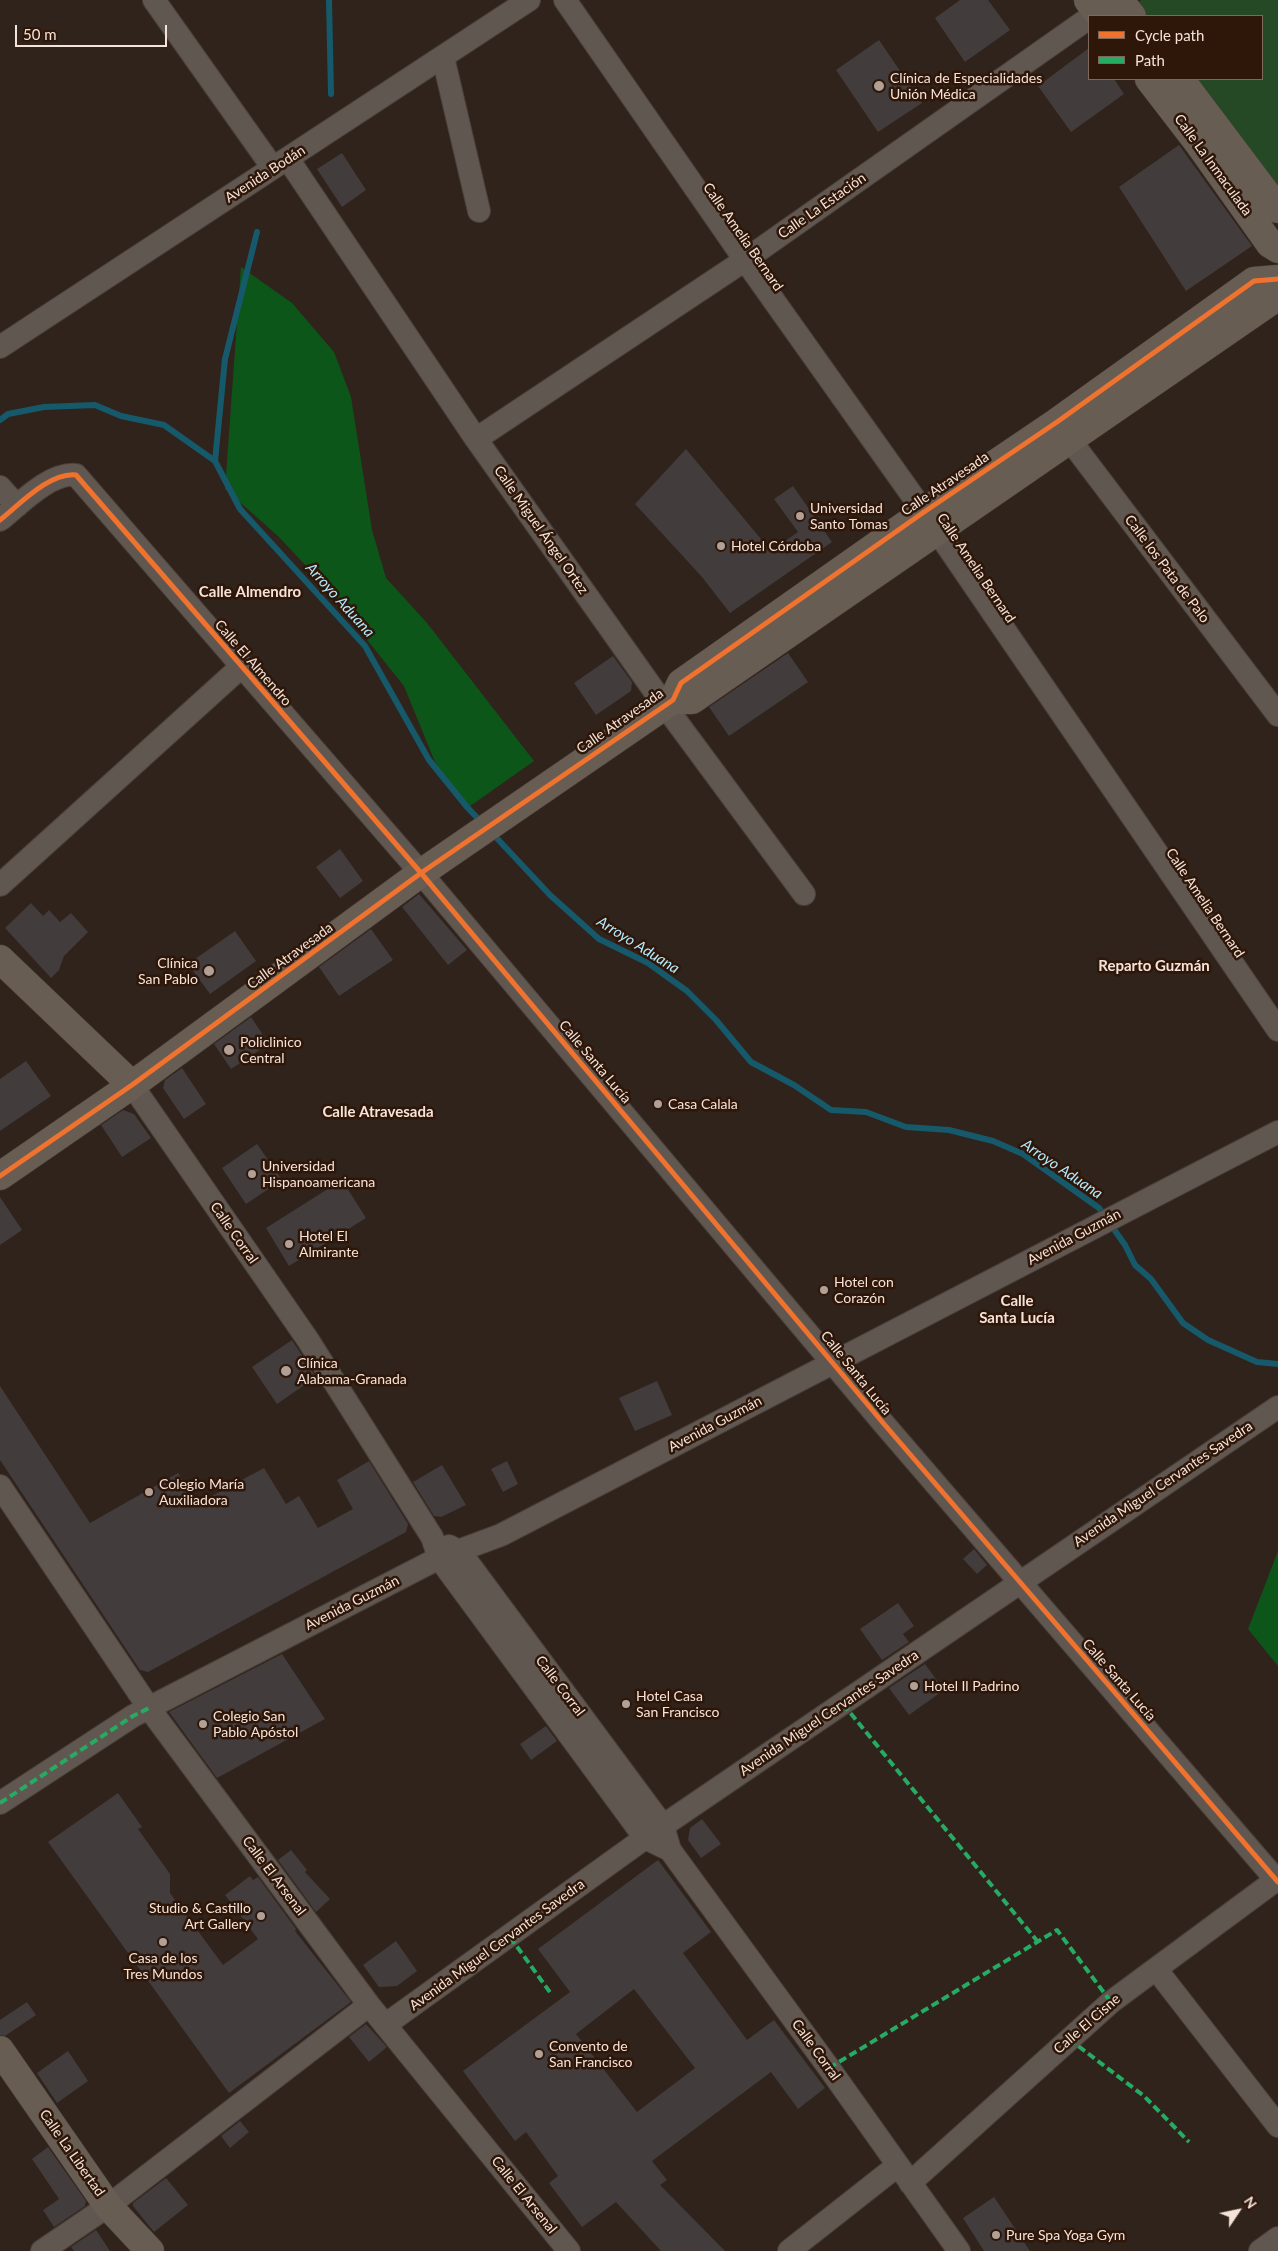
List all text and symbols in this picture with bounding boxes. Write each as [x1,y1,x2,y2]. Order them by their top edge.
scale bar [18,15,170,47]
legend [1088,15,1263,80]
text: 50 m [23,25,57,43]
text: Cycle path [1135,26,1204,44]
text: Path [1135,51,1165,69]
place label: Clínica de Especialidades Unión Médica [890,70,1042,102]
marker: Clínica de Especialidades Unión Médica [872,79,886,93]
street label: Calle La Inmaculada [1171,111,1255,219]
street label: Avenida Bodán [222,142,308,206]
street label: Calle La Estación [775,169,869,243]
street label: Calle Amelia Bernard [699,180,787,294]
street label: Calle Atravesada [898,449,992,519]
street label: Calle Miguel Ángel Ortez [490,462,592,598]
place label: Universidad Santo Tomas [810,500,888,532]
marker: Universidad Santo Tomas [794,510,806,522]
street label: Calle Amelia Bernard [933,510,1019,626]
street label: Calle los Pata de Palo [1121,512,1213,626]
place label: Hotel Córdoba [731,538,821,554]
marker: Hotel Córdoba [715,540,727,552]
water label: Arroyo Aduana [302,559,378,641]
district label: Calle Almendro [199,583,301,601]
street label: Calle El Almendro [211,616,295,710]
street label: Calle Atravesada [573,685,667,757]
street label: Calle Amelia Bernard [1162,845,1248,961]
water label: Arroyo Aduana [593,913,683,977]
street label: Calle Atravesada [244,919,336,993]
place label: Clínica San Pablo [138,955,198,988]
district label: Reparto Guzmán [1098,957,1210,975]
marker: Clínica San Pablo [202,964,216,978]
street label: Calle Santa Lucía [555,1017,635,1107]
place label: Policlinico Central [240,1034,302,1066]
marker: Policlinico Central [222,1043,236,1057]
place label: Casa Calala [668,1096,738,1112]
marker: Casa Calala [652,1098,664,1110]
district label: Calle Atravesada [322,1103,434,1121]
water label: Arroyo Aduana [1018,1135,1106,1203]
place label: Universidad Hispanoamericana [262,1158,375,1190]
marker: Universidad Hispanoamericana [246,1168,258,1180]
street label: Calle Corral [207,1199,261,1267]
street label: Avenida Guzmán [1024,1205,1124,1269]
place label: Hotel El Almirante [299,1228,359,1260]
marker: Hotel El Almirante [283,1238,295,1250]
place label: Hotel con Corazón [834,1274,894,1306]
marker: Hotel con Corazón [818,1284,830,1296]
district label: Calle Santa Lucía [979,1292,1055,1327]
street label: Calle Santa Lucía [817,1328,895,1418]
place label: Clínica Alabama-Granada [297,1355,407,1388]
marker: Clínica Alabama-Granada [279,1364,293,1378]
street label: Avenida Guzmán [665,1392,765,1456]
street label: Avenida Miguel Cervantes Savedra [1070,1418,1256,1550]
place label: Colegio María Auxiliadora [159,1476,244,1508]
marker: Colegio María Auxiliadora [143,1486,155,1498]
street label: Avenida Guzmán [302,1572,402,1634]
street label: Calle Santa Lucía [1079,1636,1159,1724]
street label: Avenida Miguel Cervantes Savedra [736,1647,922,1779]
street label: Calle Corral [532,1652,588,1720]
place label: Hotel Il Padrino [924,1678,1019,1694]
marker: Hotel Il Padrino [908,1680,920,1692]
place label: Hotel Casa San Francisco [636,1688,720,1720]
marker: Hotel Casa San Francisco [620,1698,632,1710]
place label: Colegio San Pablo Apóstol [213,1708,298,1740]
marker: Colegio San Pablo Apóstol [197,1718,209,1730]
street label: Calle El Arsenal [239,1833,309,1919]
street label: Avenida Miguel Cervantes Savedra [406,1876,588,2014]
place label: Studio & Castillo Art Gallery [149,1900,251,1932]
marker: Studio & Castillo Art Gallery [255,1910,267,1922]
marker: Casa de los Tres Mundos [157,1936,169,1948]
place label: Casa de los Tres Mundos [124,1950,202,1982]
street label: Calle El Cisne [1050,1991,1124,2057]
street label: Calle Corral [788,2016,844,2084]
place label: Convento de San Francisco [549,2038,633,2070]
marker: Convento de San Francisco [533,2048,545,2060]
street label: Calle La Libertad [36,2106,108,2200]
street label: Calle El Arsenal [488,2153,560,2237]
north arrow [1213,2186,1263,2236]
text: N [1241,2193,1261,2212]
place label: Pure Spa Yoga Gym [1006,2227,1125,2243]
marker: Pure Spa Yoga Gym [990,2229,1002,2241]

